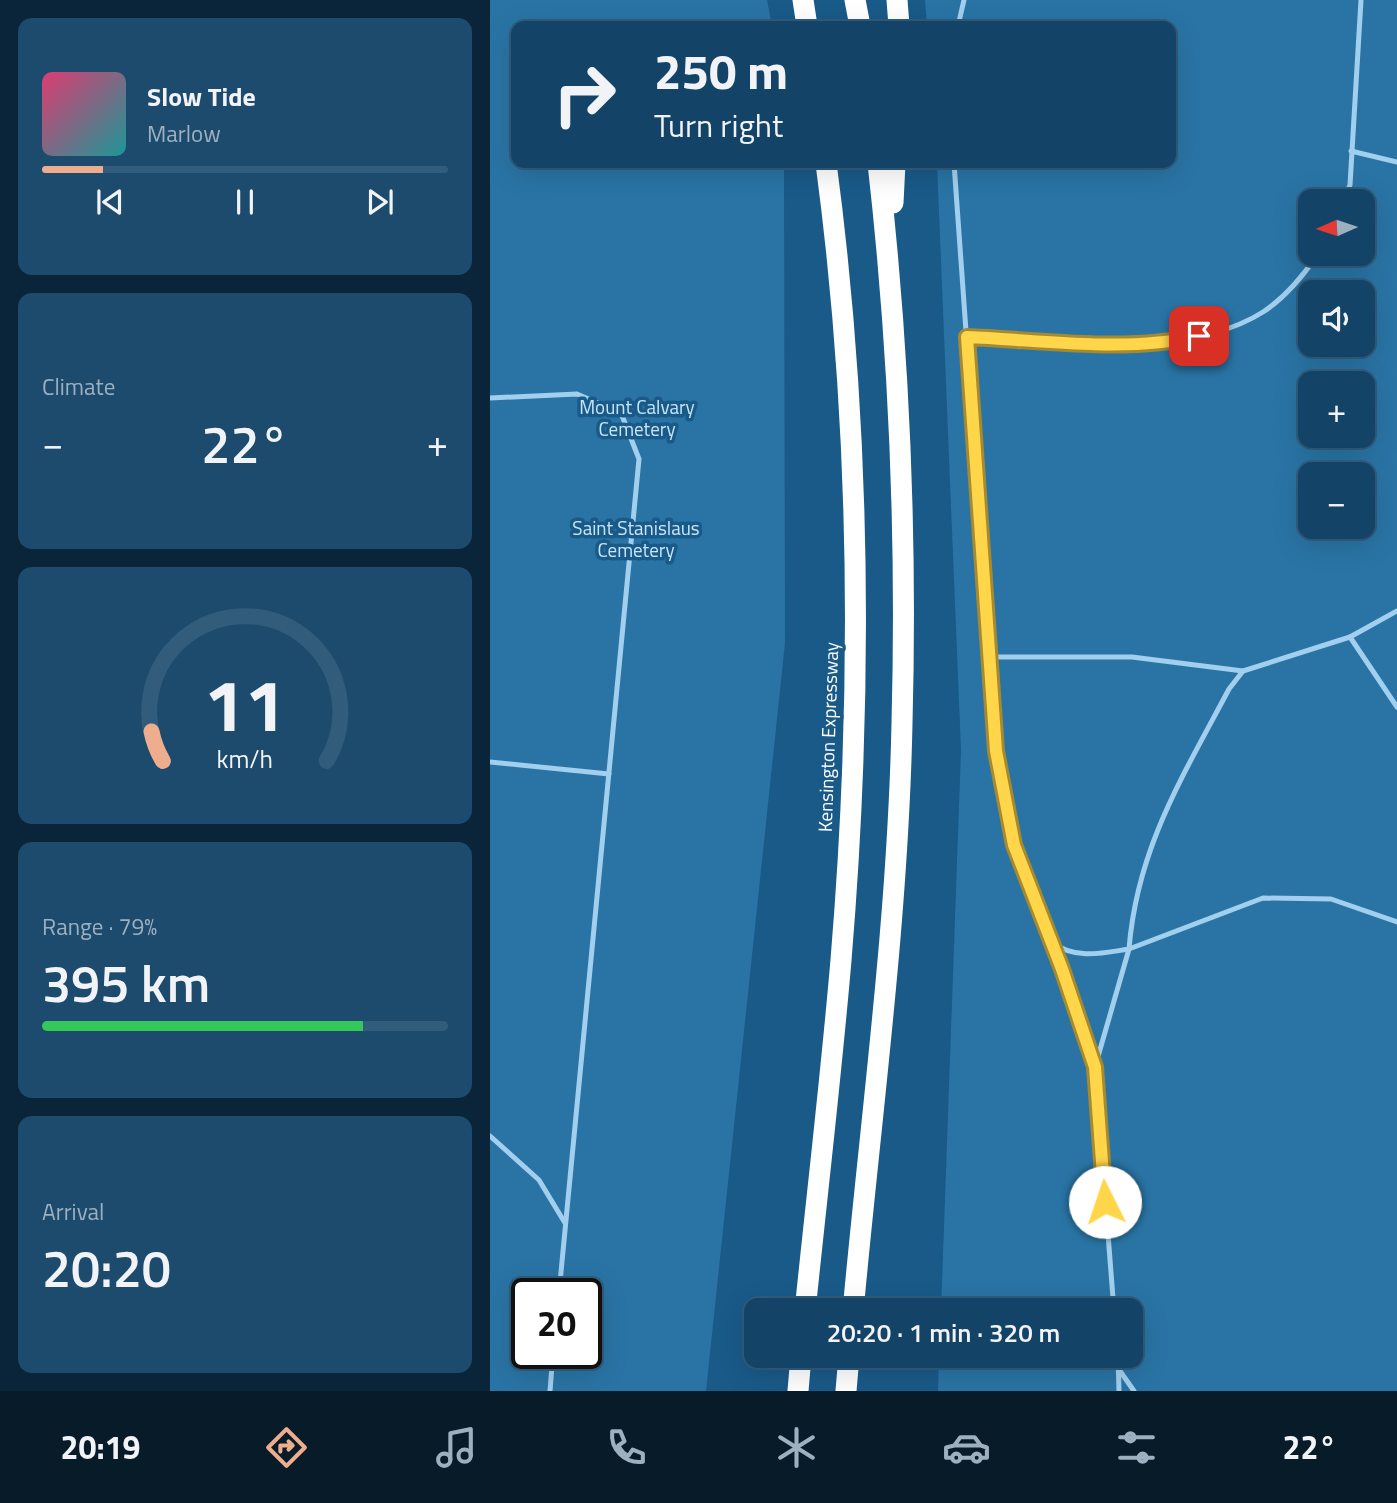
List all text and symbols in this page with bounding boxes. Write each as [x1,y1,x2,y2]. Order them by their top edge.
text: 250 m [654,33,788,108]
icon: right [539,49,630,140]
text: Slow Tide [147,77,256,116]
text: Turn right [654,101,783,149]
text: Marlow [147,116,221,151]
icon: previous [91,183,129,221]
icon: pause [226,183,264,221]
icon: next [361,183,399,221]
north arrow [1298,189,1376,266]
map controls [1298,189,1375,539]
button: sound [1298,280,1375,357]
pin [1169,306,1229,366]
icon: arrive [1180,317,1218,355]
text: Climate [42,369,115,404]
button: + [1298,371,1375,448]
park label: Mount Calvary Cemetery [579,392,695,443]
text: 22° [201,404,289,483]
text: − [42,414,63,472]
text: + [427,414,448,472]
button: − [1298,462,1375,539]
park label: Saint Stanislaus Cemetery [572,513,700,564]
street label: Kensington Expressway [810,642,845,832]
text: 11 [204,650,286,760]
text: km/h [217,740,273,778]
text: Range · 79% [42,909,157,944]
text: 395 km [42,943,210,1022]
position arrow [1068,1165,1142,1239]
text: Arrival [42,1194,104,1229]
text: 20:20 [42,1228,171,1307]
speed limit sign: 20 [511,1278,602,1369]
text: 20:20 · 1 min · 320 m [827,1313,1060,1352]
text: 20:19 [61,1423,140,1471]
icon: directions [262,1423,311,1472]
icon: music [432,1423,481,1472]
icon: phone [602,1423,651,1472]
icon: climate [772,1423,821,1472]
icon: car [942,1423,991,1472]
icon: filters [1112,1423,1161,1472]
text: 22° [1283,1423,1336,1471]

